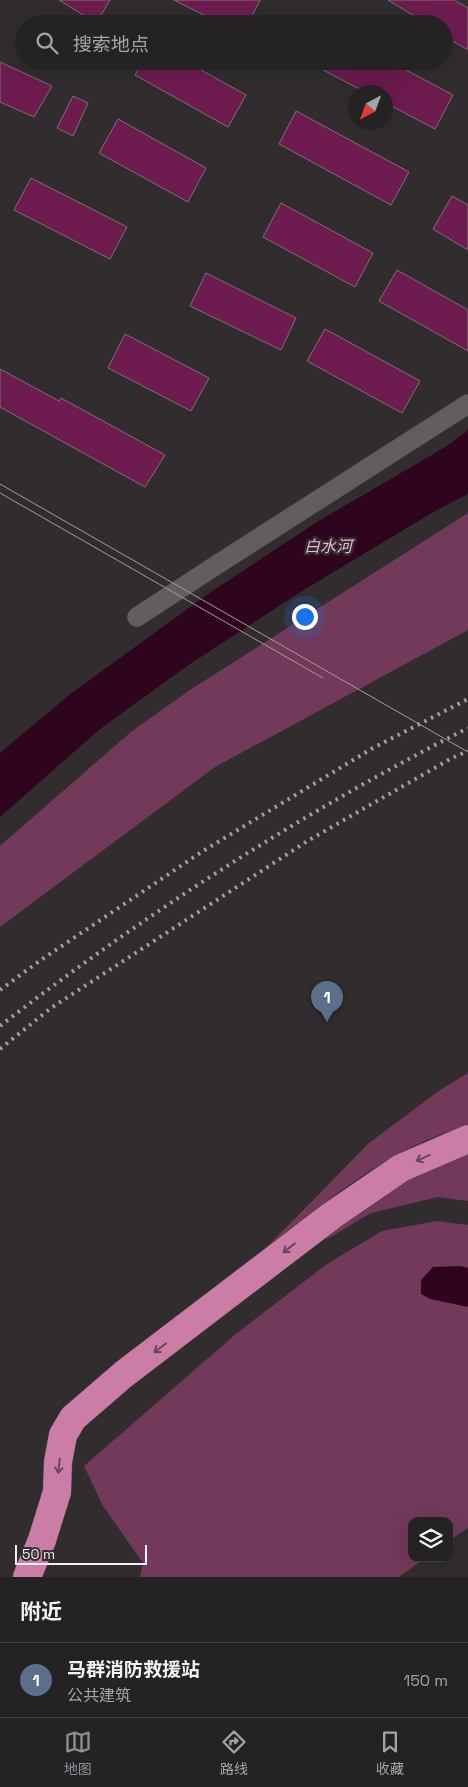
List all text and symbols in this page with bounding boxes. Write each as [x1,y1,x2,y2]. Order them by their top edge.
search box [15,15,453,70]
icon: search [33,29,61,57]
text: 搜索地点 [73,32,149,57]
north arrow [348,85,393,130]
water label: 白水河 [304,536,355,557]
your location [292,604,318,630]
pin: 1 [311,981,343,1022]
one-way arrow [416,1153,431,1163]
one-way arrow [282,1243,296,1253]
one-way arrow [154,1342,167,1353]
one-way arrow [54,1457,63,1473]
map controls [408,1517,453,1562]
button: layers [408,1517,453,1562]
scale bar [15,1542,148,1565]
text: 50 m [22,1545,55,1563]
text: 附近 [20,1598,62,1625]
text: 马群消防救援站 [67,1657,200,1682]
text: 1 [32,1670,40,1691]
text: 150 m [404,1670,448,1691]
text: 公共建筑 [67,1685,131,1706]
tab: 地图 [64,1728,92,1778]
tab: 路线 [220,1728,248,1778]
tab: 收藏 [376,1728,404,1778]

